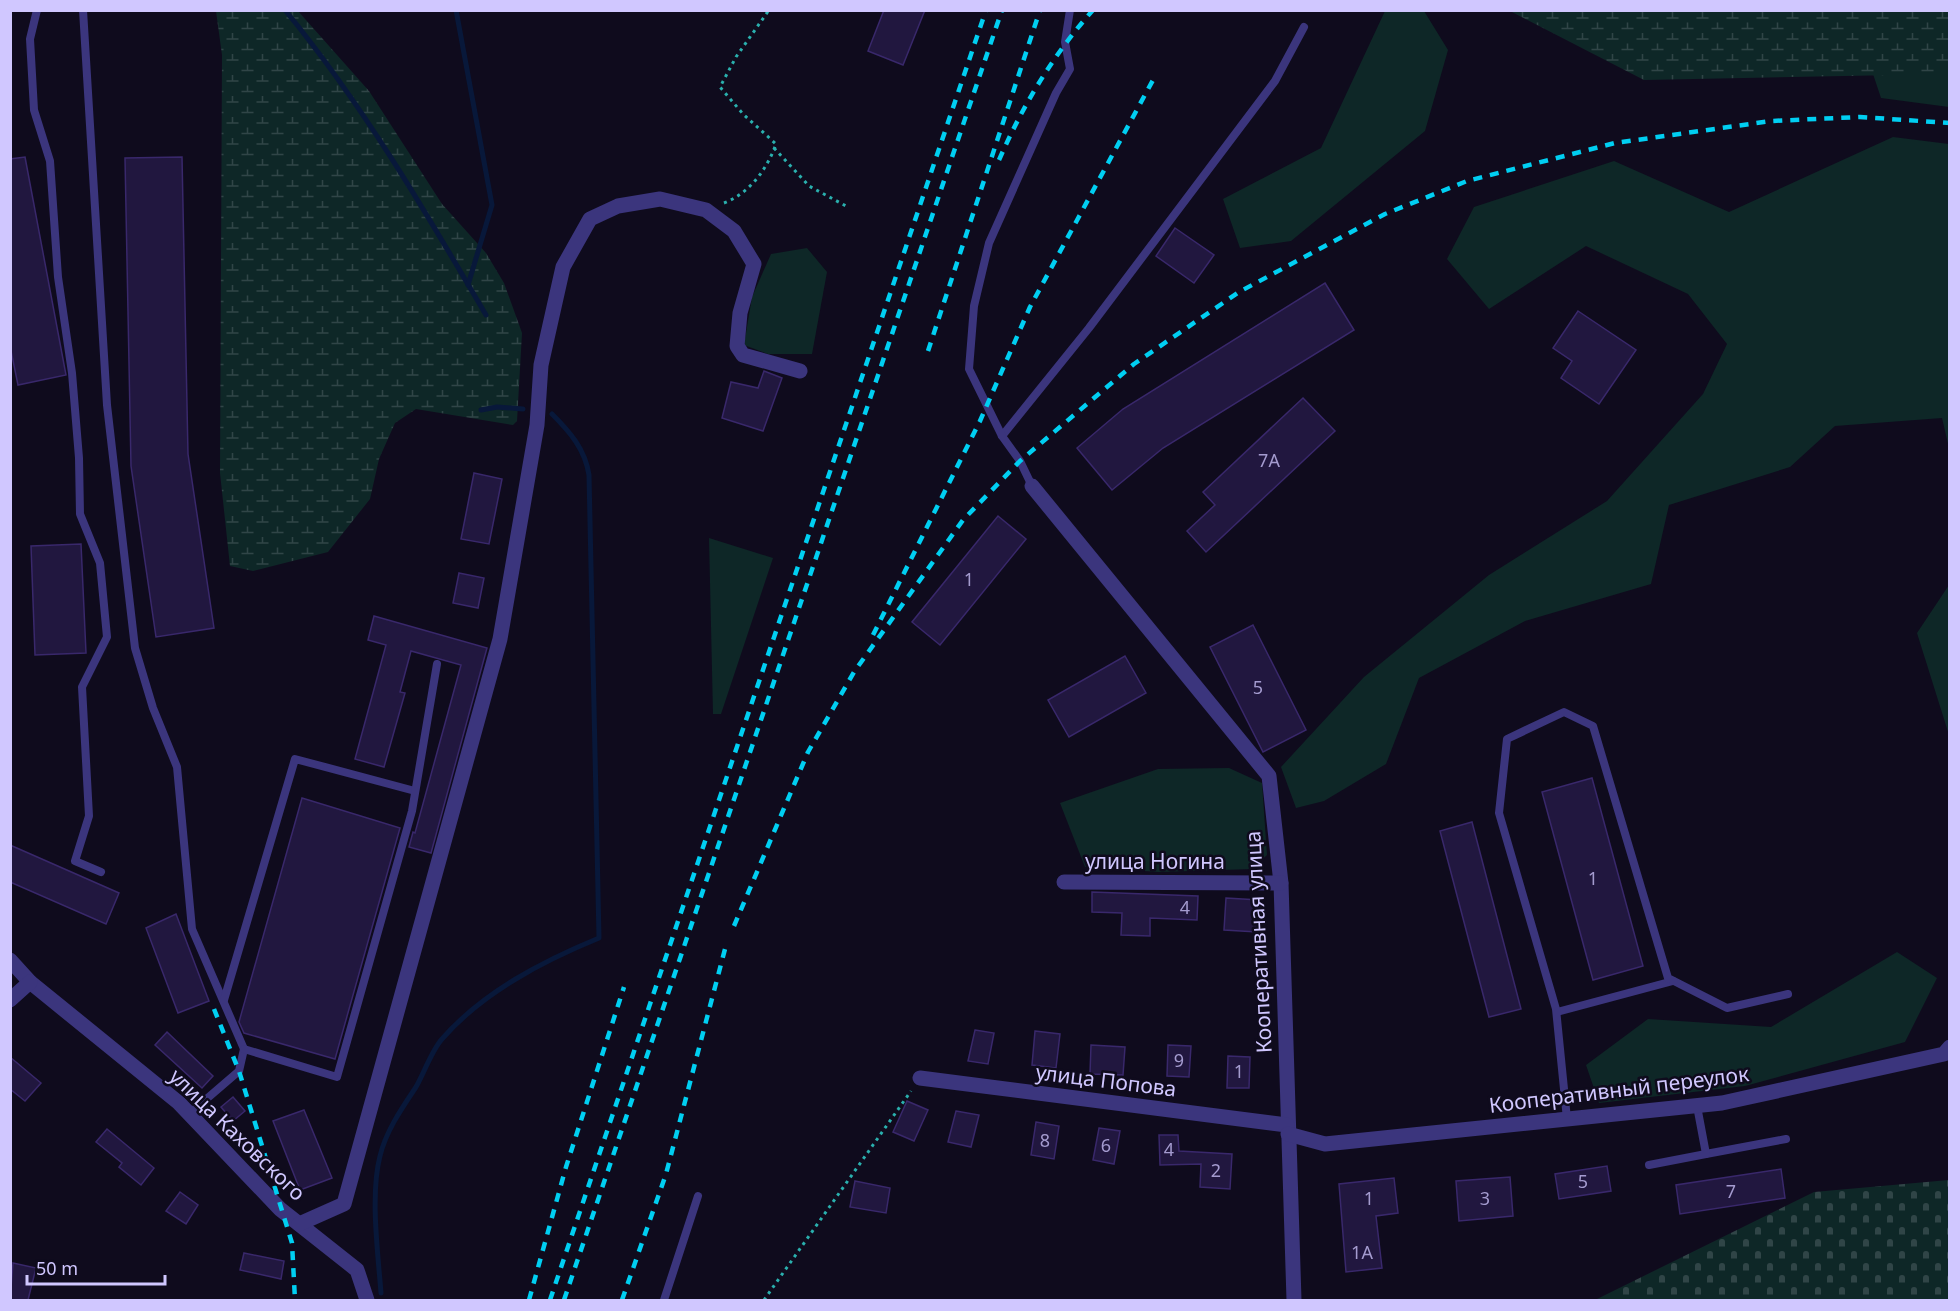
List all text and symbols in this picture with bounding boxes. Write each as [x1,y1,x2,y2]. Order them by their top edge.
house number: 7А [1258,448,1280,472]
house number: 1 [964,567,974,591]
house number: 5 [1253,675,1263,699]
street label: Кооперативная улица [1238,830,1278,1054]
street label: улица Ногина [1085,847,1225,875]
house number: 1 [1588,866,1598,890]
house number: 4 [1180,895,1190,919]
house number: 9 [1174,1048,1184,1072]
street label: улица Попова [1034,1057,1178,1103]
house number: 1 [1234,1059,1244,1083]
street label: Кооперативный переулок [1487,1059,1750,1119]
street label: улица Каховского [164,1062,312,1206]
house number: 8 [1040,1128,1050,1152]
house number: 6 [1101,1133,1111,1157]
house number: 4 [1164,1137,1174,1161]
house number: 2 [1211,1158,1221,1182]
house number: 5 [1578,1169,1588,1193]
house number: 7 [1726,1179,1736,1203]
house number: 1 [1364,1186,1374,1210]
house number: 3 [1480,1186,1490,1210]
house number: 1А [1351,1240,1373,1264]
scale bar [27,1248,165,1286]
text: 50 m [36,1256,78,1280]

